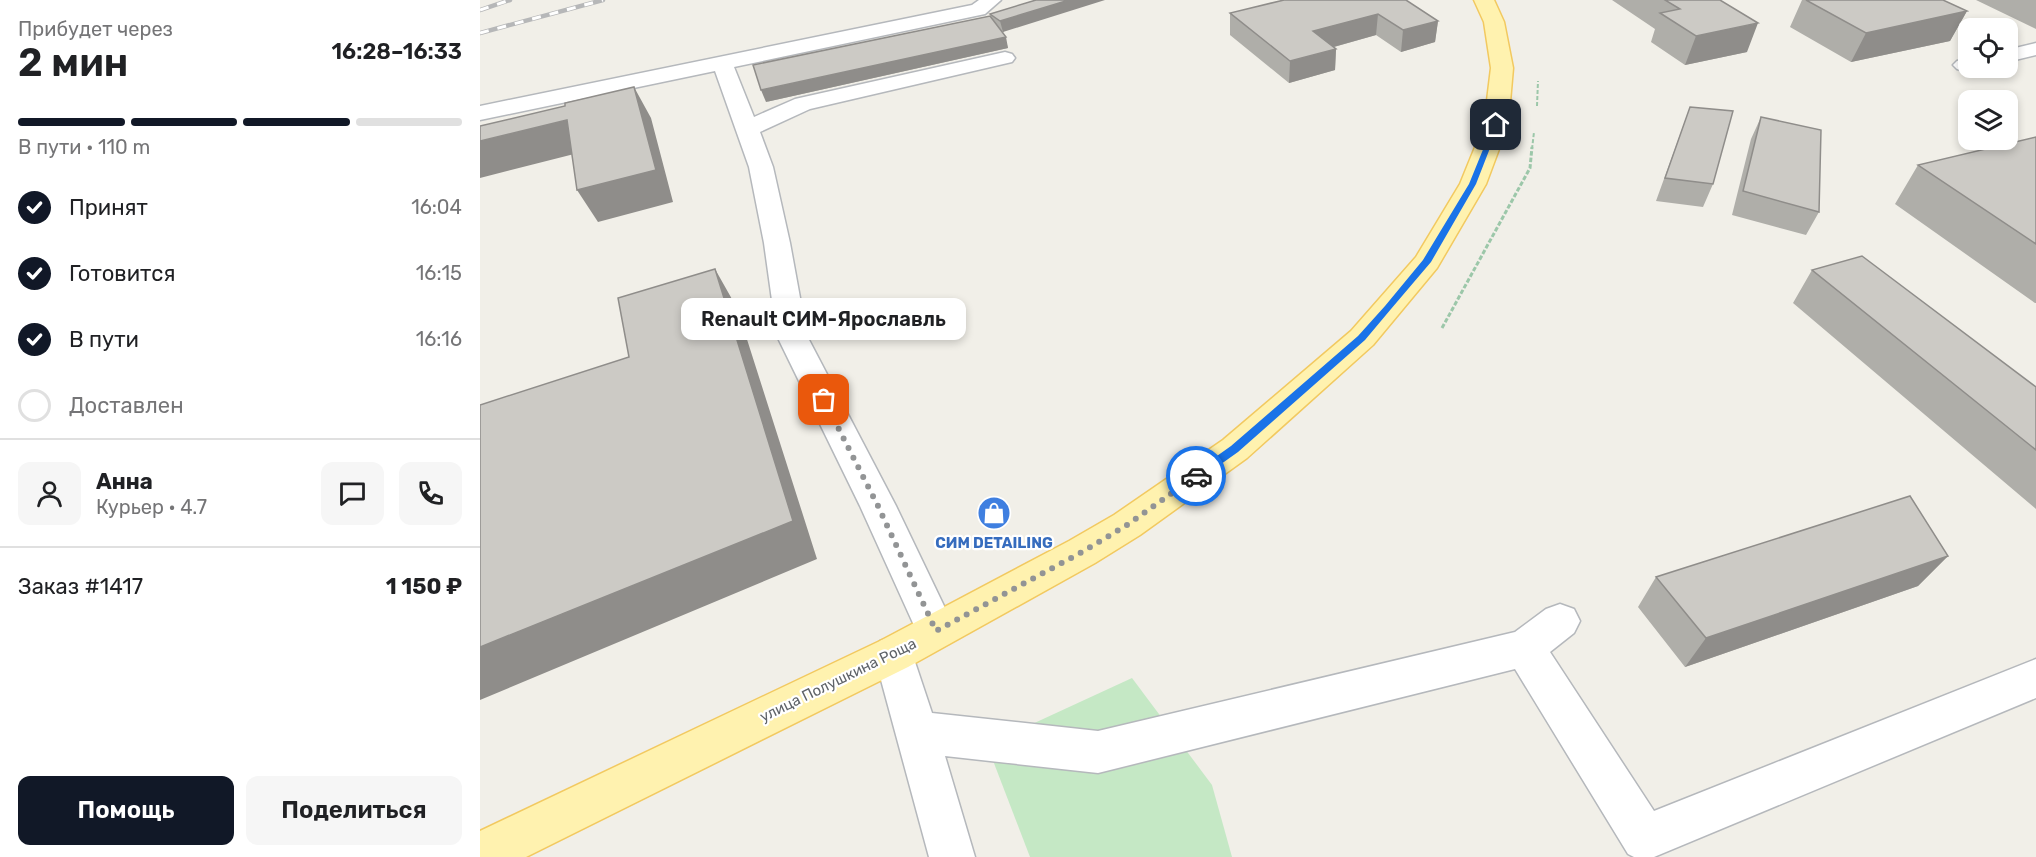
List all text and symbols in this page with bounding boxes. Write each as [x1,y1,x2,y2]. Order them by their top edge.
text: Прибудет через [18,17,173,41]
map controls [1958,18,2018,150]
button: locate [1958,18,2018,78]
text: 16:28–16:33 [332,38,462,65]
text: 2 мин [18,40,128,86]
button: layers [1958,90,2018,150]
pin [1470,99,1521,150]
icon: home [1479,108,1512,141]
text: В пути · 110 m [18,135,150,159]
icon: check [18,191,51,224]
text: Принят [69,194,148,221]
text: 16:04 [411,195,462,219]
icon: check [18,257,51,290]
text: Готовится [69,260,175,287]
text: 16:15 [416,261,462,285]
callout: Renault СИМ-Ярославль [682,298,967,340]
text: Renault СИМ-Ярославль [701,307,946,331]
icon: check [18,323,51,356]
text: В пути [69,326,139,353]
text: 16:16 [416,327,462,351]
pin [798,374,849,425]
icon: bag [807,383,840,416]
text: Доставлен [69,392,184,419]
courier [1166,446,1226,506]
icon: car [1180,460,1213,493]
button: person [18,462,81,525]
button: chat [321,462,384,525]
button: phone [399,462,462,525]
text: Анна [96,468,153,495]
text: Курьер · 4.7 [96,495,207,519]
shop icon: СИМ DETAILING [976,495,1012,531]
place label: СИМ DETAILING [935,534,1053,552]
text: Заказ #1417 [18,573,143,600]
text: 1 150 ₽ [386,573,462,600]
street label: улица Полушкина Роща [757,634,919,726]
button: Помощь [18,776,234,845]
button: Поделиться [246,776,462,845]

